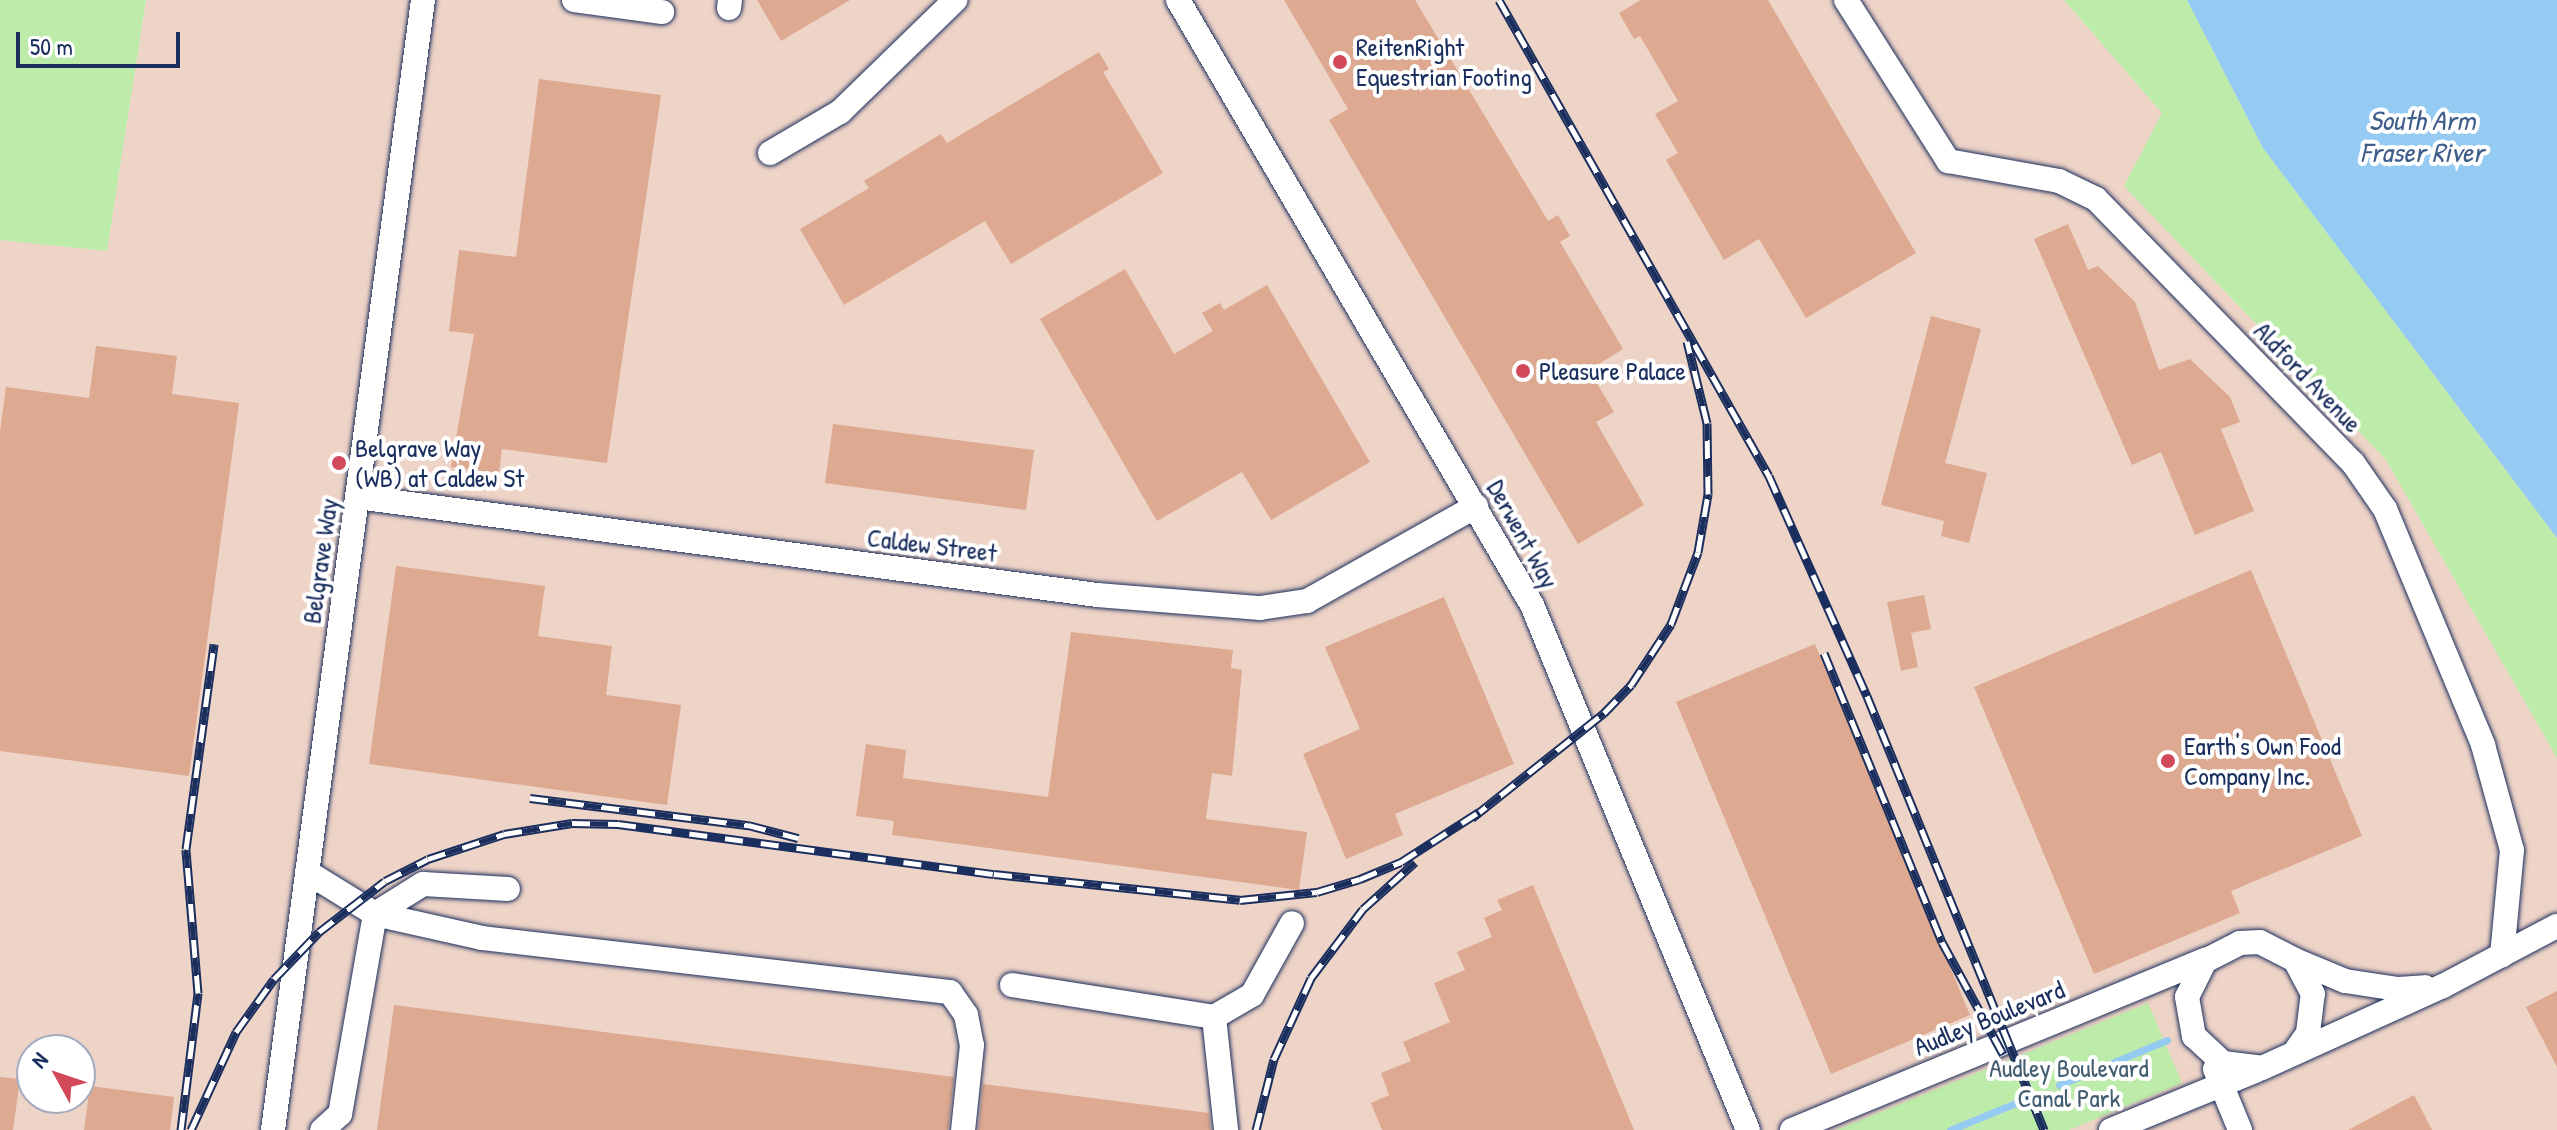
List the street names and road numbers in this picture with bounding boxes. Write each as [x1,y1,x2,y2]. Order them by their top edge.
street label: Aldford Avenue [2248,315,2368,439]
street label: Derwent Way [1481,474,1565,594]
street label: Belgrave Way [296,496,344,626]
street label: Caldew Street [865,522,999,568]
street label: Audley Boulevard [1909,974,2069,1062]

